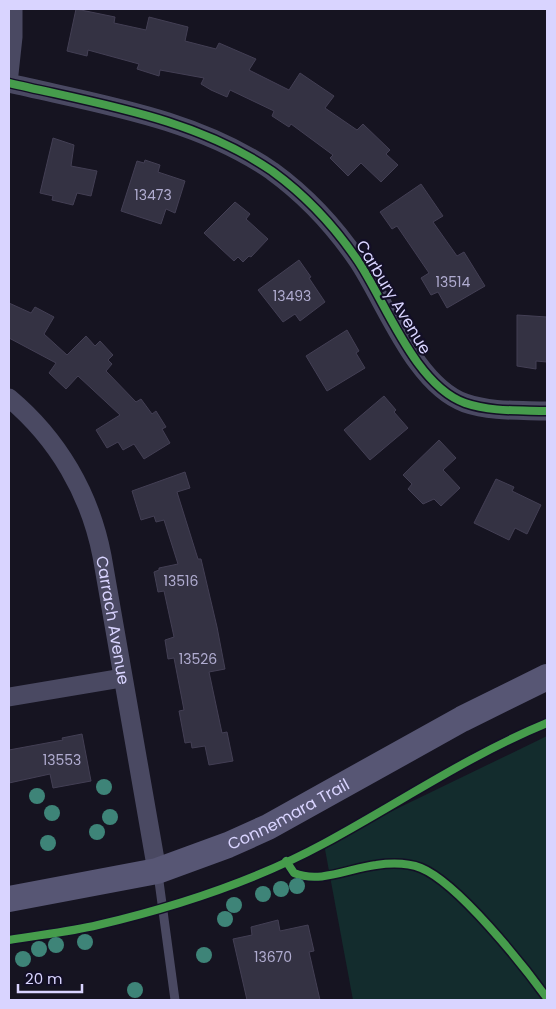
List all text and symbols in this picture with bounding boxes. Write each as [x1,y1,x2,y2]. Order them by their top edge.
house number: 13473 [134,185,172,205]
street label: Carbury Avenue [350,236,437,359]
house number: 13514 [436,272,471,292]
house number: 13493 [273,286,311,306]
street label: Carrach Avenue [90,554,135,686]
house number: 13516 [164,571,199,591]
house number: 13526 [179,649,217,669]
house number: 13553 [43,750,81,770]
street label: Connemara Trail [224,773,354,856]
house number: 13670 [254,947,292,967]
scale bar [18,962,81,994]
text: 20 m [25,968,63,989]

